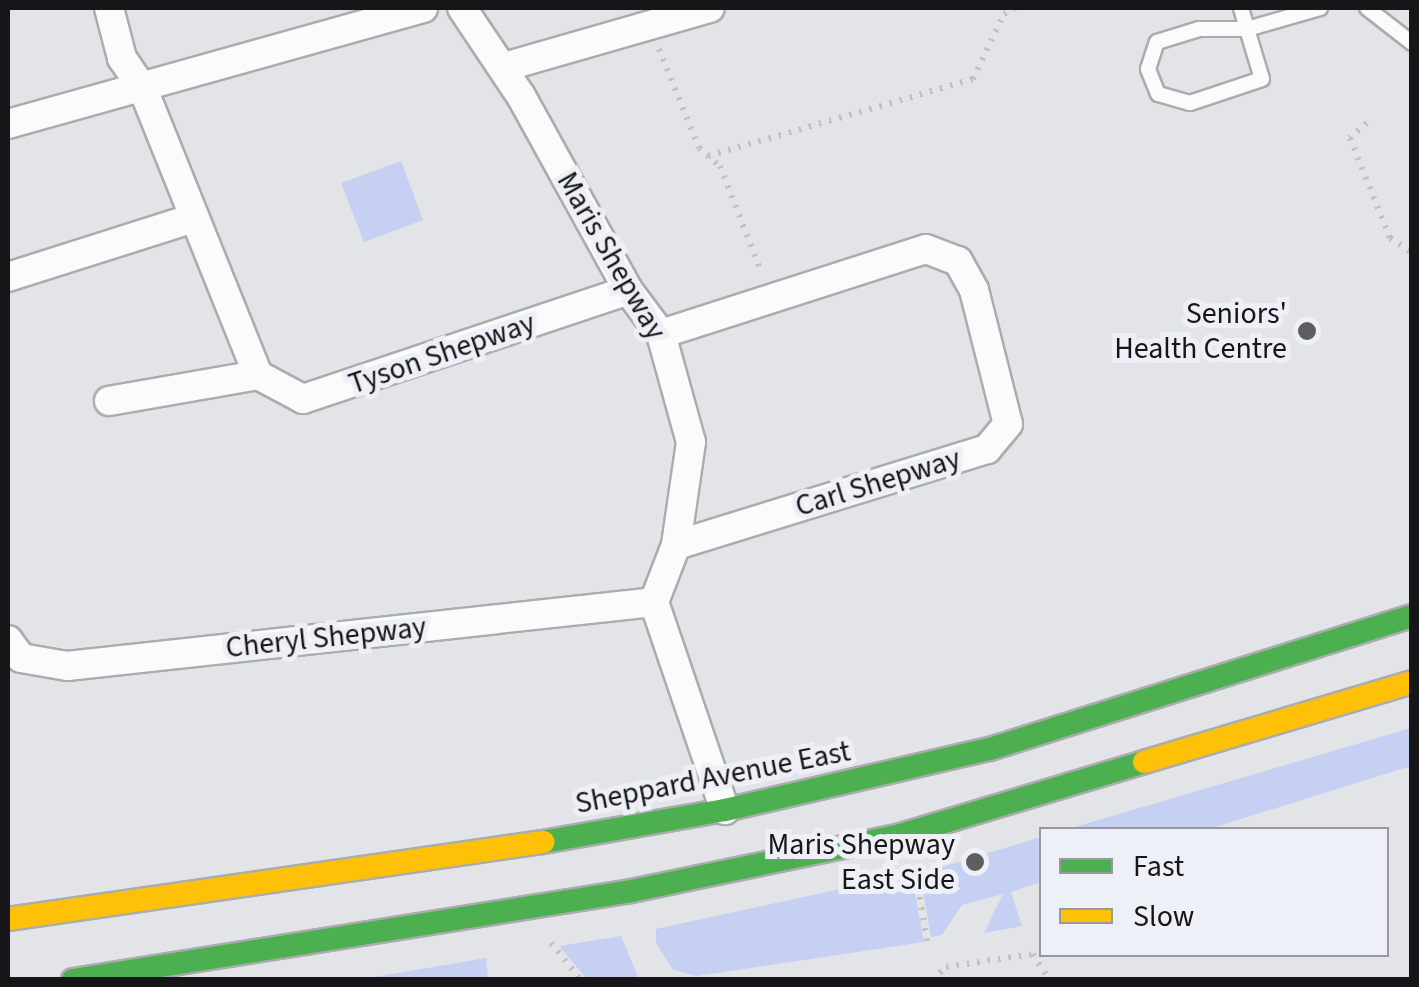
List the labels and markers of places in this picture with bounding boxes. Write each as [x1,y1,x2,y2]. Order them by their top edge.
place label: Seniors' Health Centre [1114,296,1287,366]
marker: Seniors' Health Centre [1296,320,1318,342]
place label: Maris Shepway East Side [768,827,955,898]
marker: Maris Shepway East Side [964,851,986,873]

